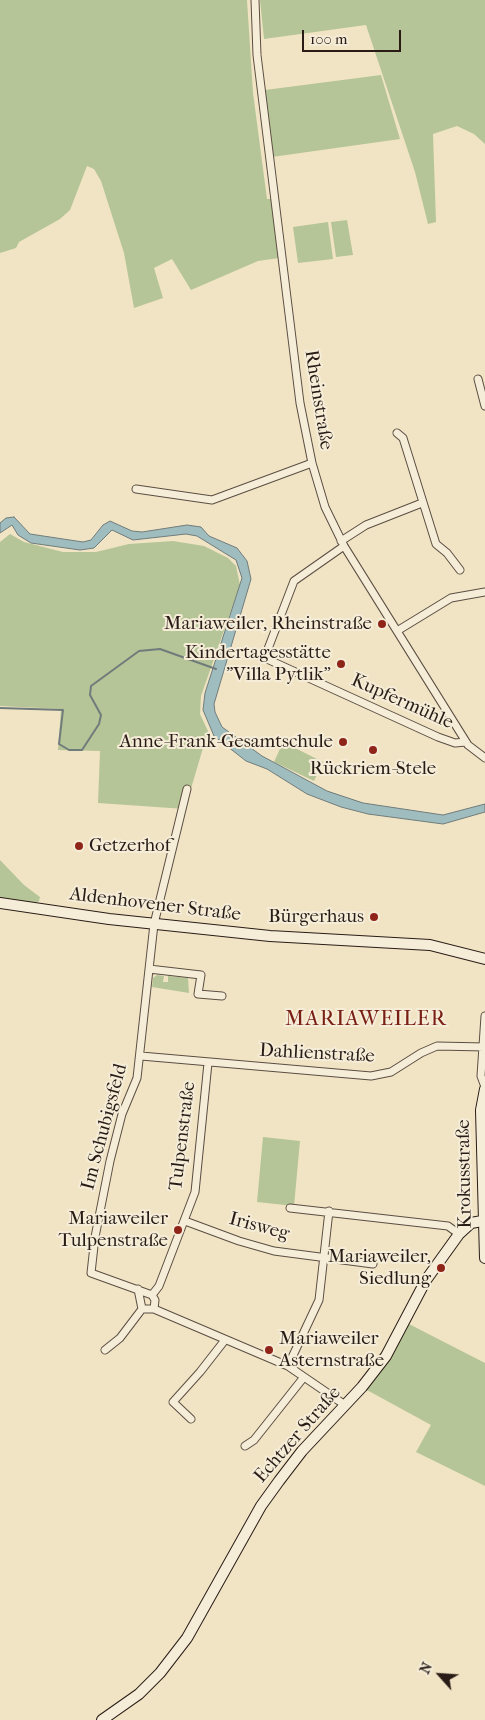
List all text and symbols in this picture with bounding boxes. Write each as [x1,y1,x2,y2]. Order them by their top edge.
scale bar [305,20,404,52]
text: 100 m [310,30,348,48]
street label: Rheinstraße [299,348,337,452]
place label: Mariaweiler, Rheinstraße [164,613,372,635]
marker: Mariaweiler, Rheinstraße [376,618,388,630]
place label: Kindertagesstätte "Villa Pytlik" [185,642,331,686]
marker: Kindertagesstätte "Villa Pytlik" [335,658,347,670]
street label: Kupfermühle [347,669,457,735]
place label: Anne-Frank-Gesamtschule [120,731,333,753]
marker: Anne-Frank-Gesamtschule [337,736,349,748]
marker: Rückriem-Stele [367,744,379,756]
place label: Rückriem-Stele [310,758,436,780]
place label: Getzerhof [89,835,171,857]
marker: Getzerhof [73,840,85,852]
street label: Aldenhovener Straße [68,883,242,927]
place label: Bürgerhaus [268,906,364,928]
marker: Bürgerhaus [368,911,380,923]
district label: MARIAWEILER [284,1007,448,1033]
street label: Dahlienstraße [259,1040,375,1068]
street label: Im Schubigsfeld [77,1061,133,1193]
street label: Tulpenstraße [165,1080,201,1192]
street label: Krokusstraße [453,1119,477,1229]
place label: Mariaweiler Tulpenstraße [58,1208,168,1252]
street label: Irisweg [226,1208,292,1246]
marker: Mariaweiler Tulpenstraße [172,1224,184,1236]
place label: Mariaweiler, Siedlung [328,1246,431,1290]
marker: Mariaweiler, Siedlung [435,1262,447,1274]
place label: Mariaweiler Asternstraße [279,1328,384,1372]
marker: Mariaweiler Asternstraße [263,1344,275,1356]
street label: Echtzer Straße [250,1382,346,1488]
north arrow [415,1650,465,1700]
text: N [416,1660,436,1677]

